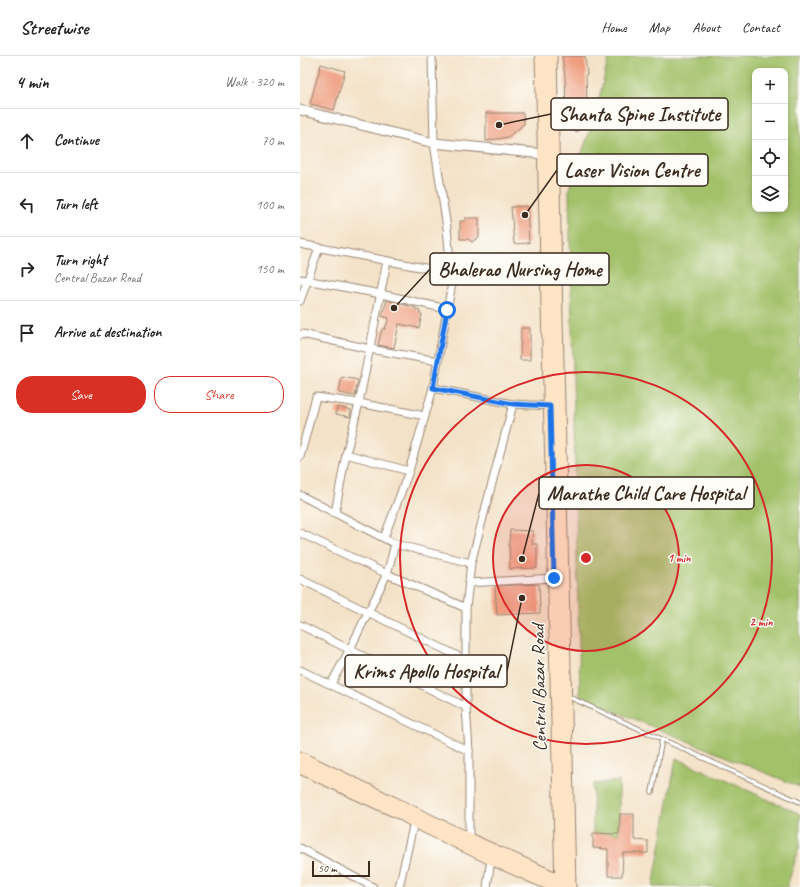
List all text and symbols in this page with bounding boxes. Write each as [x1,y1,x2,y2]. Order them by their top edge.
text: Streetwise [20,16,88,40]
text: Home [601,19,627,36]
text: Map [649,19,670,36]
text: About [692,19,720,36]
text: Contact [742,19,780,36]
map controls [752,68,788,212]
button: + [752,68,788,104]
text: 4 min [16,72,49,93]
text: Walk · 320 m [225,74,284,90]
callout: Shanta Spine Institute [551,98,728,130]
text: Shanta Spine Institute [558,102,722,127]
button: − [752,104,788,140]
icon: ahead [16,130,38,152]
text: Continue [54,131,99,150]
text: 70 m [262,133,284,149]
button: locate [752,140,788,176]
callout: Laser Vision Centre [557,154,708,186]
text: Laser Vision Centre [565,158,702,183]
button: layers [752,176,788,212]
icon: left [16,194,38,216]
text: Turn left [54,195,97,214]
text: 100 m [256,197,284,213]
text: Turn right [54,251,107,270]
callout: Bhalerao Nursing Home [430,253,609,285]
text: Bhalerao Nursing Home [438,257,603,282]
icon: right [16,258,38,280]
text: 150 m [256,261,284,277]
text: Central Bazar Road [54,270,141,286]
route start [438,301,456,319]
icon: arrive [16,322,38,344]
text: Arrive at destination [54,323,161,342]
button: Save [16,376,146,413]
button: Share [154,376,284,413]
callout: Marathe Child Care Hospital [539,477,754,509]
text: Marathe Child Care Hospital [547,481,749,506]
text: 1 min [668,550,691,566]
centre of rings [579,551,593,565]
route end [545,569,563,587]
text: 2 min [750,614,773,630]
street label: Central Bazar Road [526,621,552,752]
callout: Krims Apollo Hospital [345,655,507,687]
text: Krims Apollo Hospital [353,659,503,684]
scale bar [312,859,370,878]
text: 50 m [318,861,337,875]

